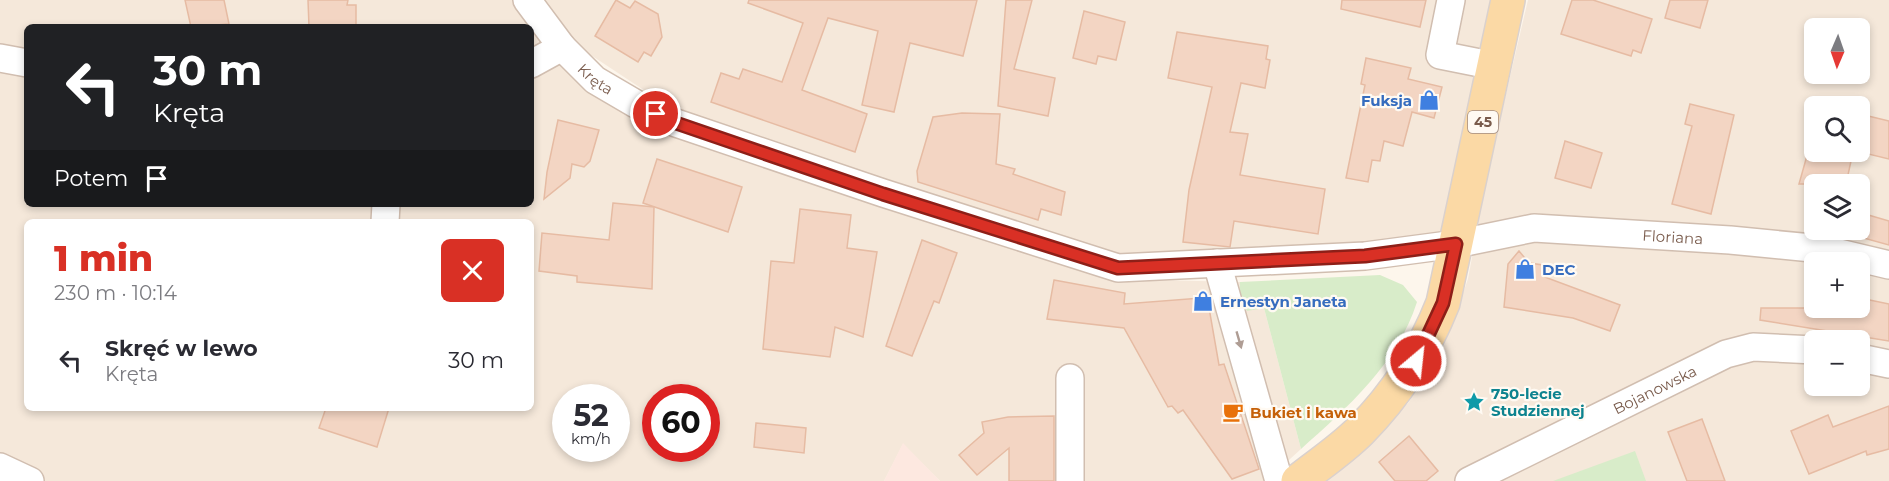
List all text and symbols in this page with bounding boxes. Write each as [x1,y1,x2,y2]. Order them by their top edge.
north arrow [1804,18,1870,84]
map controls [1804,18,1870,396]
text: 30 m [153,44,262,96]
icon: left [54,48,132,126]
street label: Kręta [574,59,617,98]
pin [630,88,681,139]
shop icon: Fuksja [1417,88,1441,112]
place label: Fuksja [1361,91,1412,110]
text: Kręta [153,96,225,129]
button: search [1804,96,1870,162]
icon: arrive [639,97,672,130]
road number: 45 [1468,111,1498,133]
icon: arrive [140,162,173,195]
text: Potem [54,165,128,192]
button: layers [1804,174,1870,240]
street label: Floriana [1642,225,1704,248]
text: 1 min [54,236,153,280]
button: close [441,239,504,302]
button: + [1804,252,1870,318]
shop icon: DEC [1513,257,1537,281]
place label: DEC [1542,260,1575,279]
text: 230 m · 10:14 [54,281,177,305]
shop icon: Ernestyn Janeta [1191,289,1215,313]
place label: Ernestyn Janeta [1220,292,1347,311]
position arrow [1384,329,1448,393]
button: − [1804,330,1870,396]
one-way arrow [1235,331,1244,349]
text: Skręć w lewo [105,335,258,362]
icon: left [54,344,87,377]
text: 30 m [448,347,504,374]
street label: Bojanowska [1610,361,1700,418]
text: Kręta [105,362,158,386]
speed limit sign: 60 [642,384,720,462]
place label: 750-lecie Studziennej [1491,384,1585,420]
place icon: 750-lecie Studziennej [1462,390,1486,414]
text: 52 [573,397,609,434]
cafe icon: Bukiet i kawa [1221,400,1245,424]
place label: Bukiet i kawa [1250,403,1357,422]
text: km/h [571,429,611,448]

